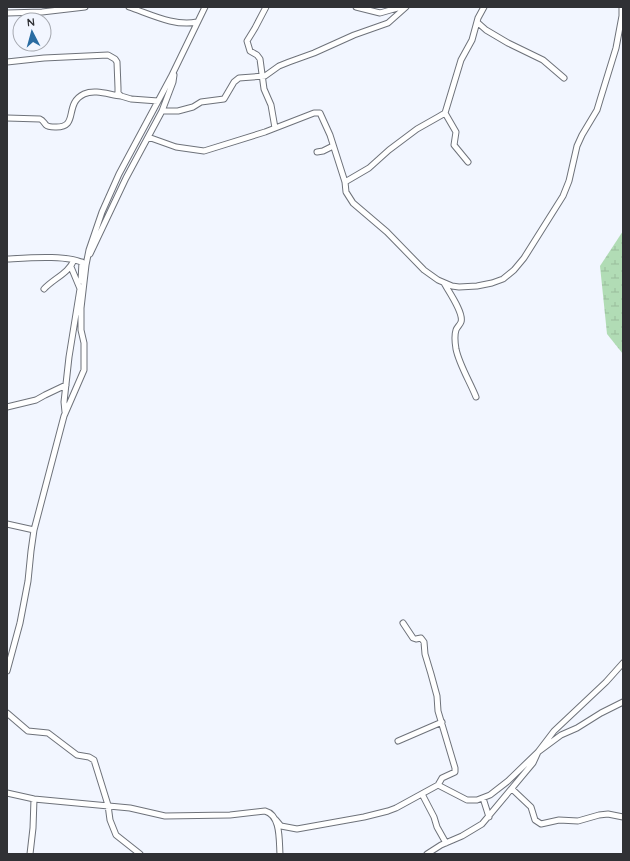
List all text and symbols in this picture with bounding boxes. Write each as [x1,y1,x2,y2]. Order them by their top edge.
north arrow [12,12,52,52]
text: N [26,15,36,29]

